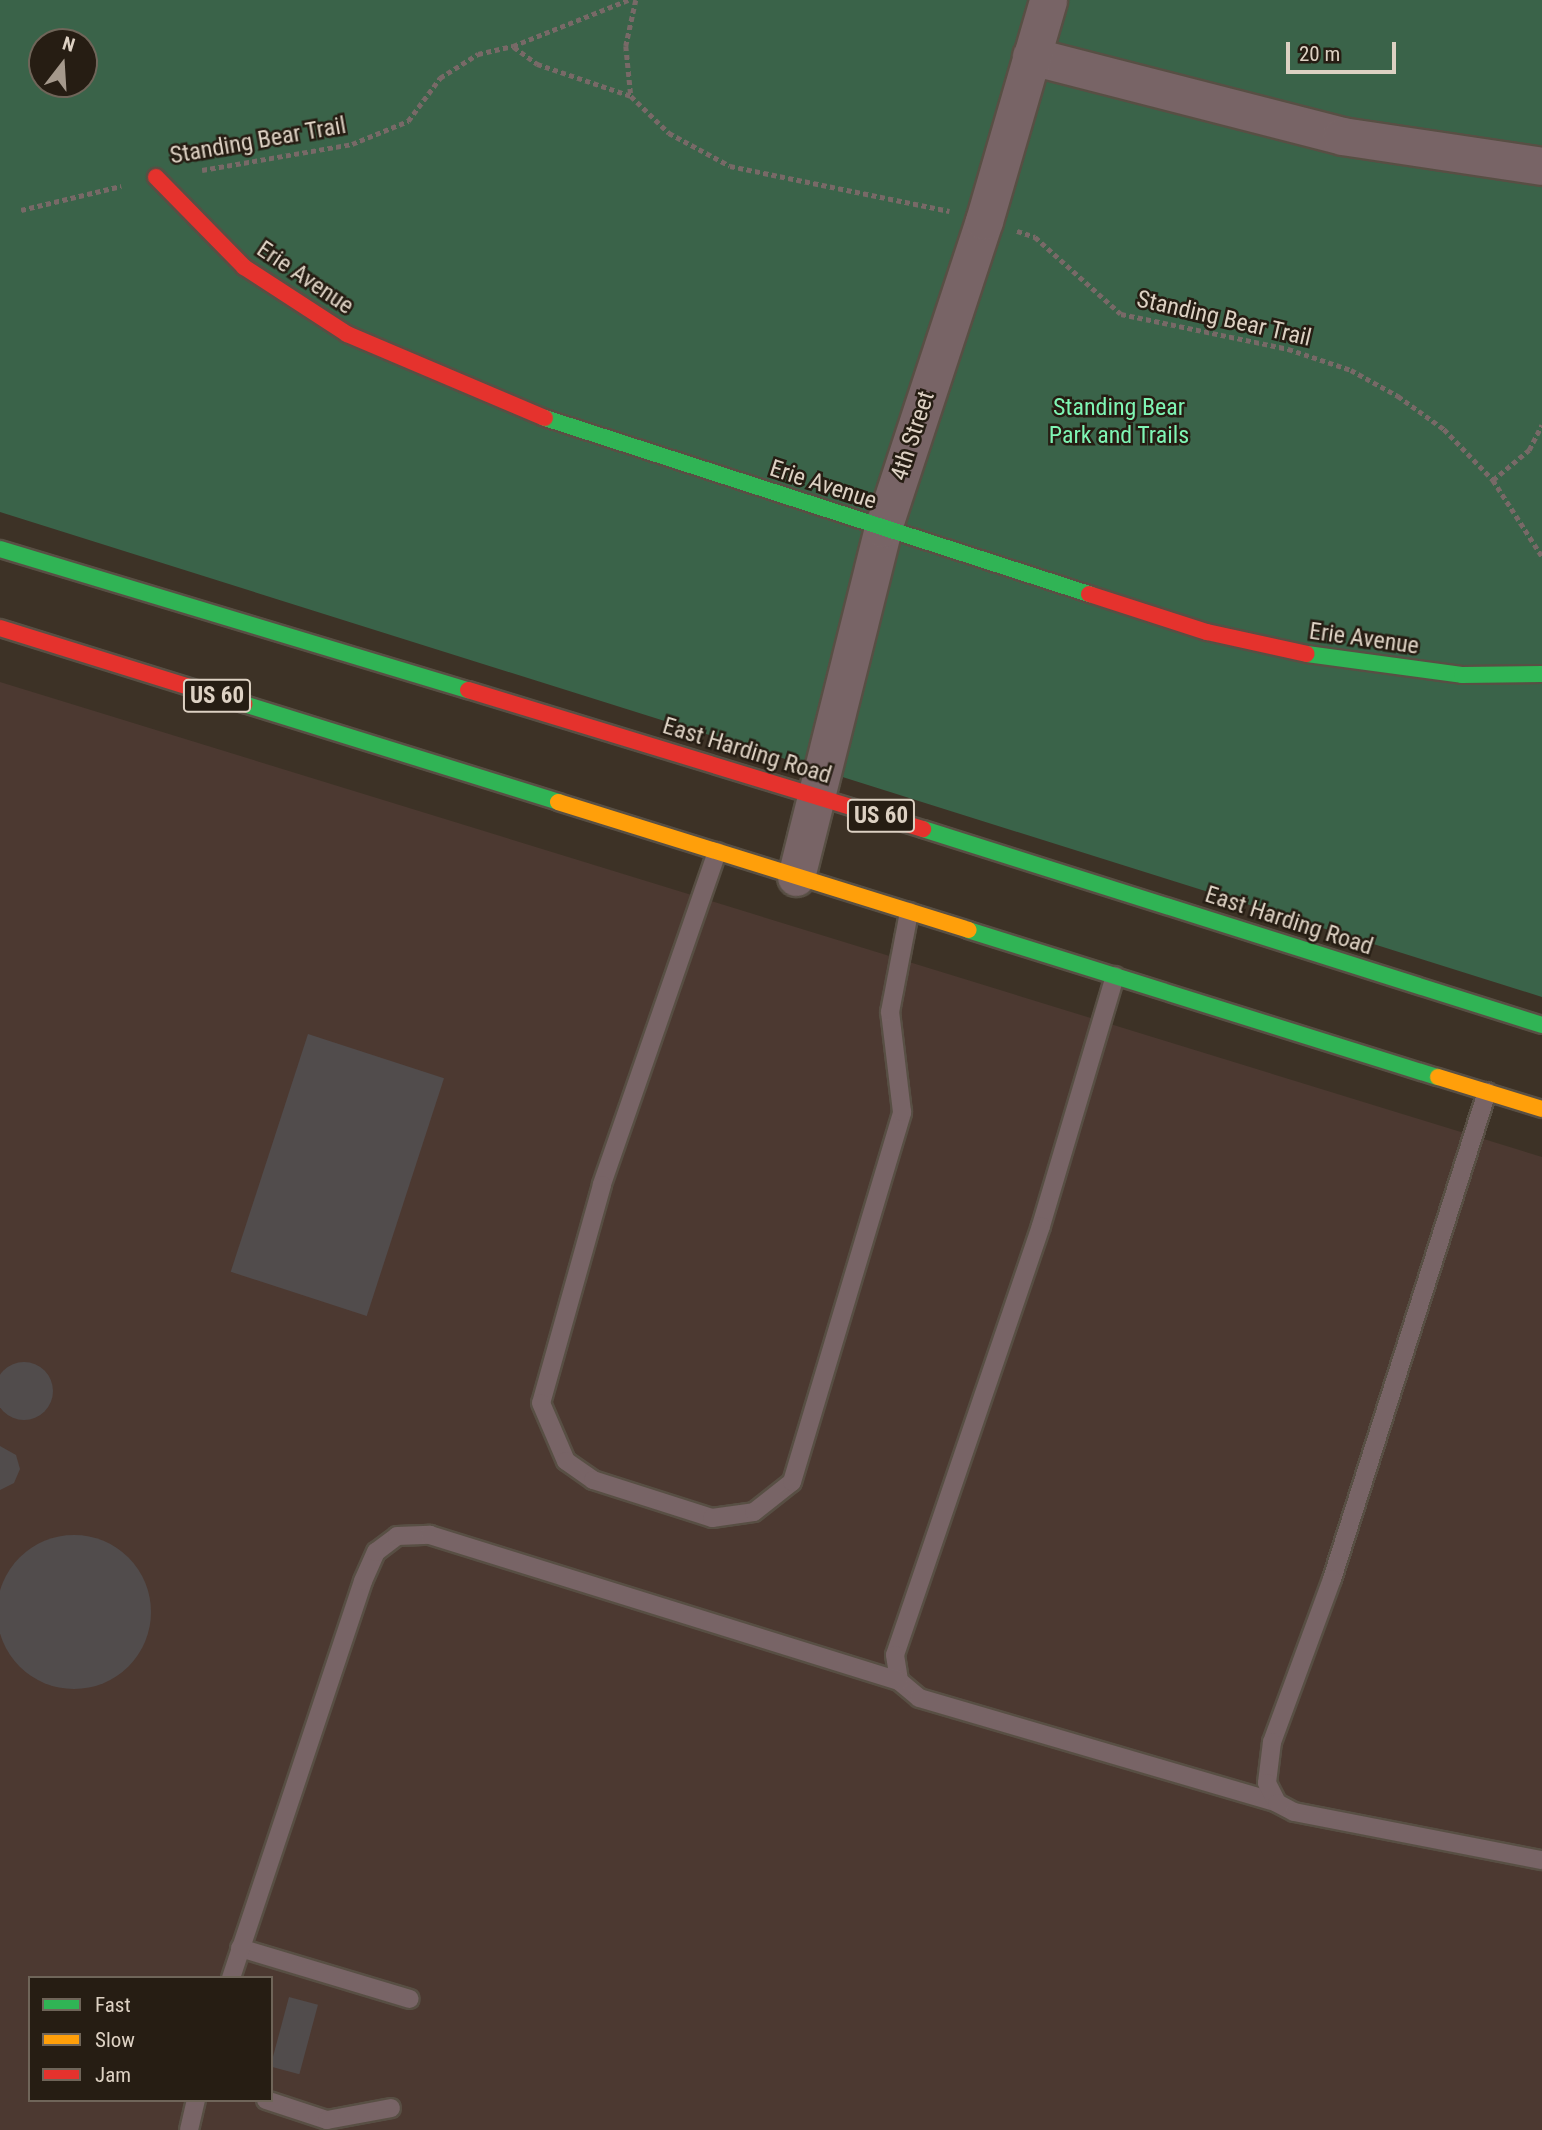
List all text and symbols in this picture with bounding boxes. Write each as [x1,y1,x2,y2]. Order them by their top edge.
north arrow [28,28,98,98]
scale bar [1290,28,1400,72]
text: N [60,32,78,57]
text: 20 m [1299,42,1340,66]
street label: Standing Bear Trail [168,111,348,171]
street label: Erie Avenue [251,235,359,321]
street label: Standing Bear Trail [1134,285,1314,353]
street label: 4th Street [885,388,941,484]
park label: Standing Bear Park and Trails [1049,394,1189,450]
street label: Erie Avenue [766,454,880,516]
street label: Erie Avenue [1307,617,1421,661]
road number: US 60 [182,676,252,716]
street label: East Harding Road [659,712,835,790]
road number: US 60 [846,796,916,836]
street label: East Harding Road [1201,880,1377,962]
legend [28,1976,273,2102]
text: Fast [95,1993,131,2017]
text: Slow [95,2028,135,2052]
text: Jam [95,2063,131,2087]

